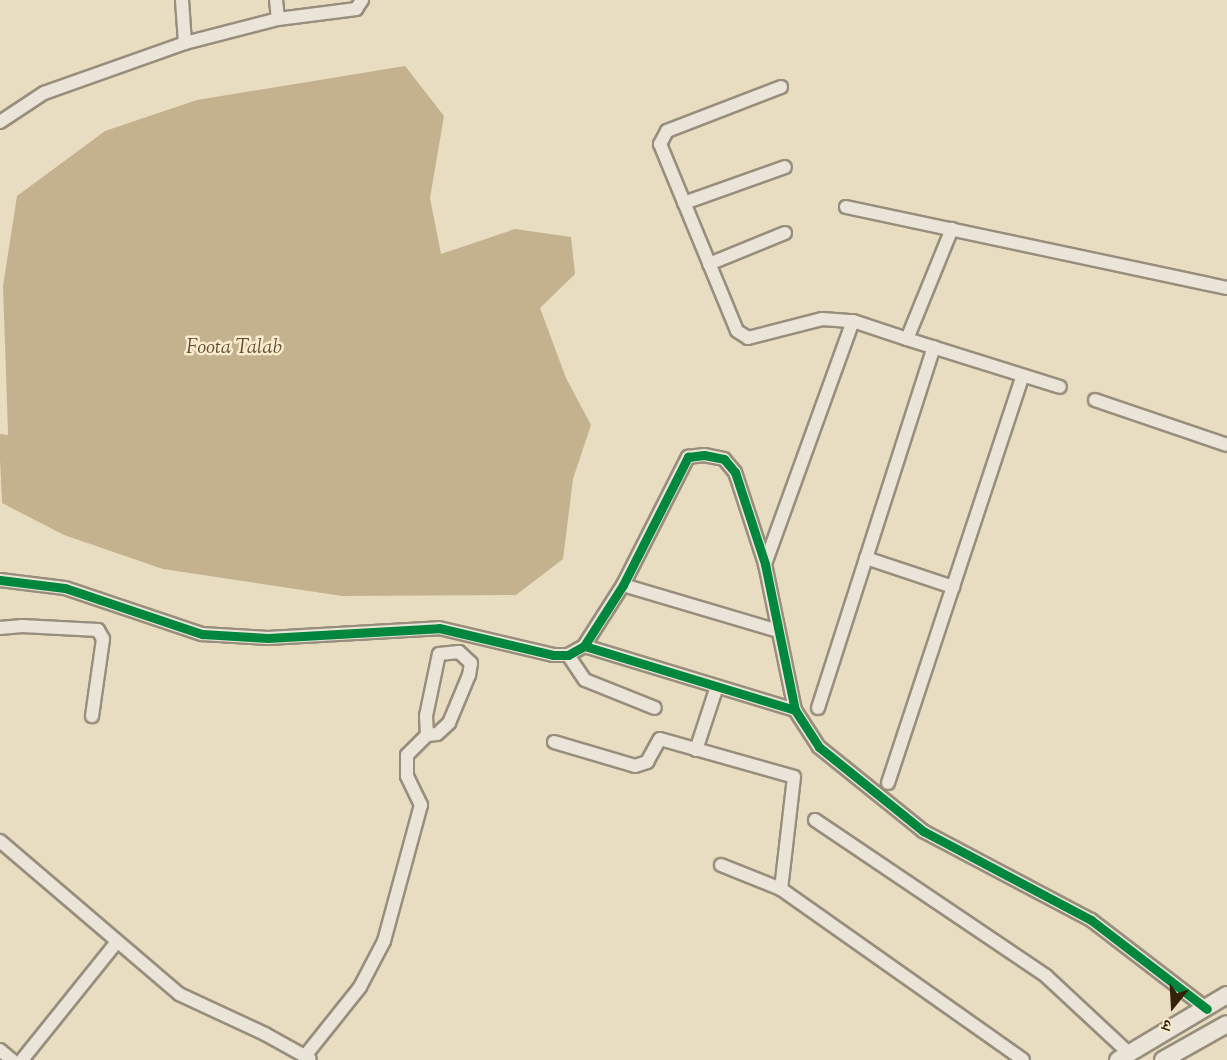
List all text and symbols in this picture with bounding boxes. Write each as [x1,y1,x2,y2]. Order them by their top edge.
water label: Foota Talab [186,336,282,360]
north arrow [1143,976,1203,1036]
text: उ [1160,1011,1175,1036]

